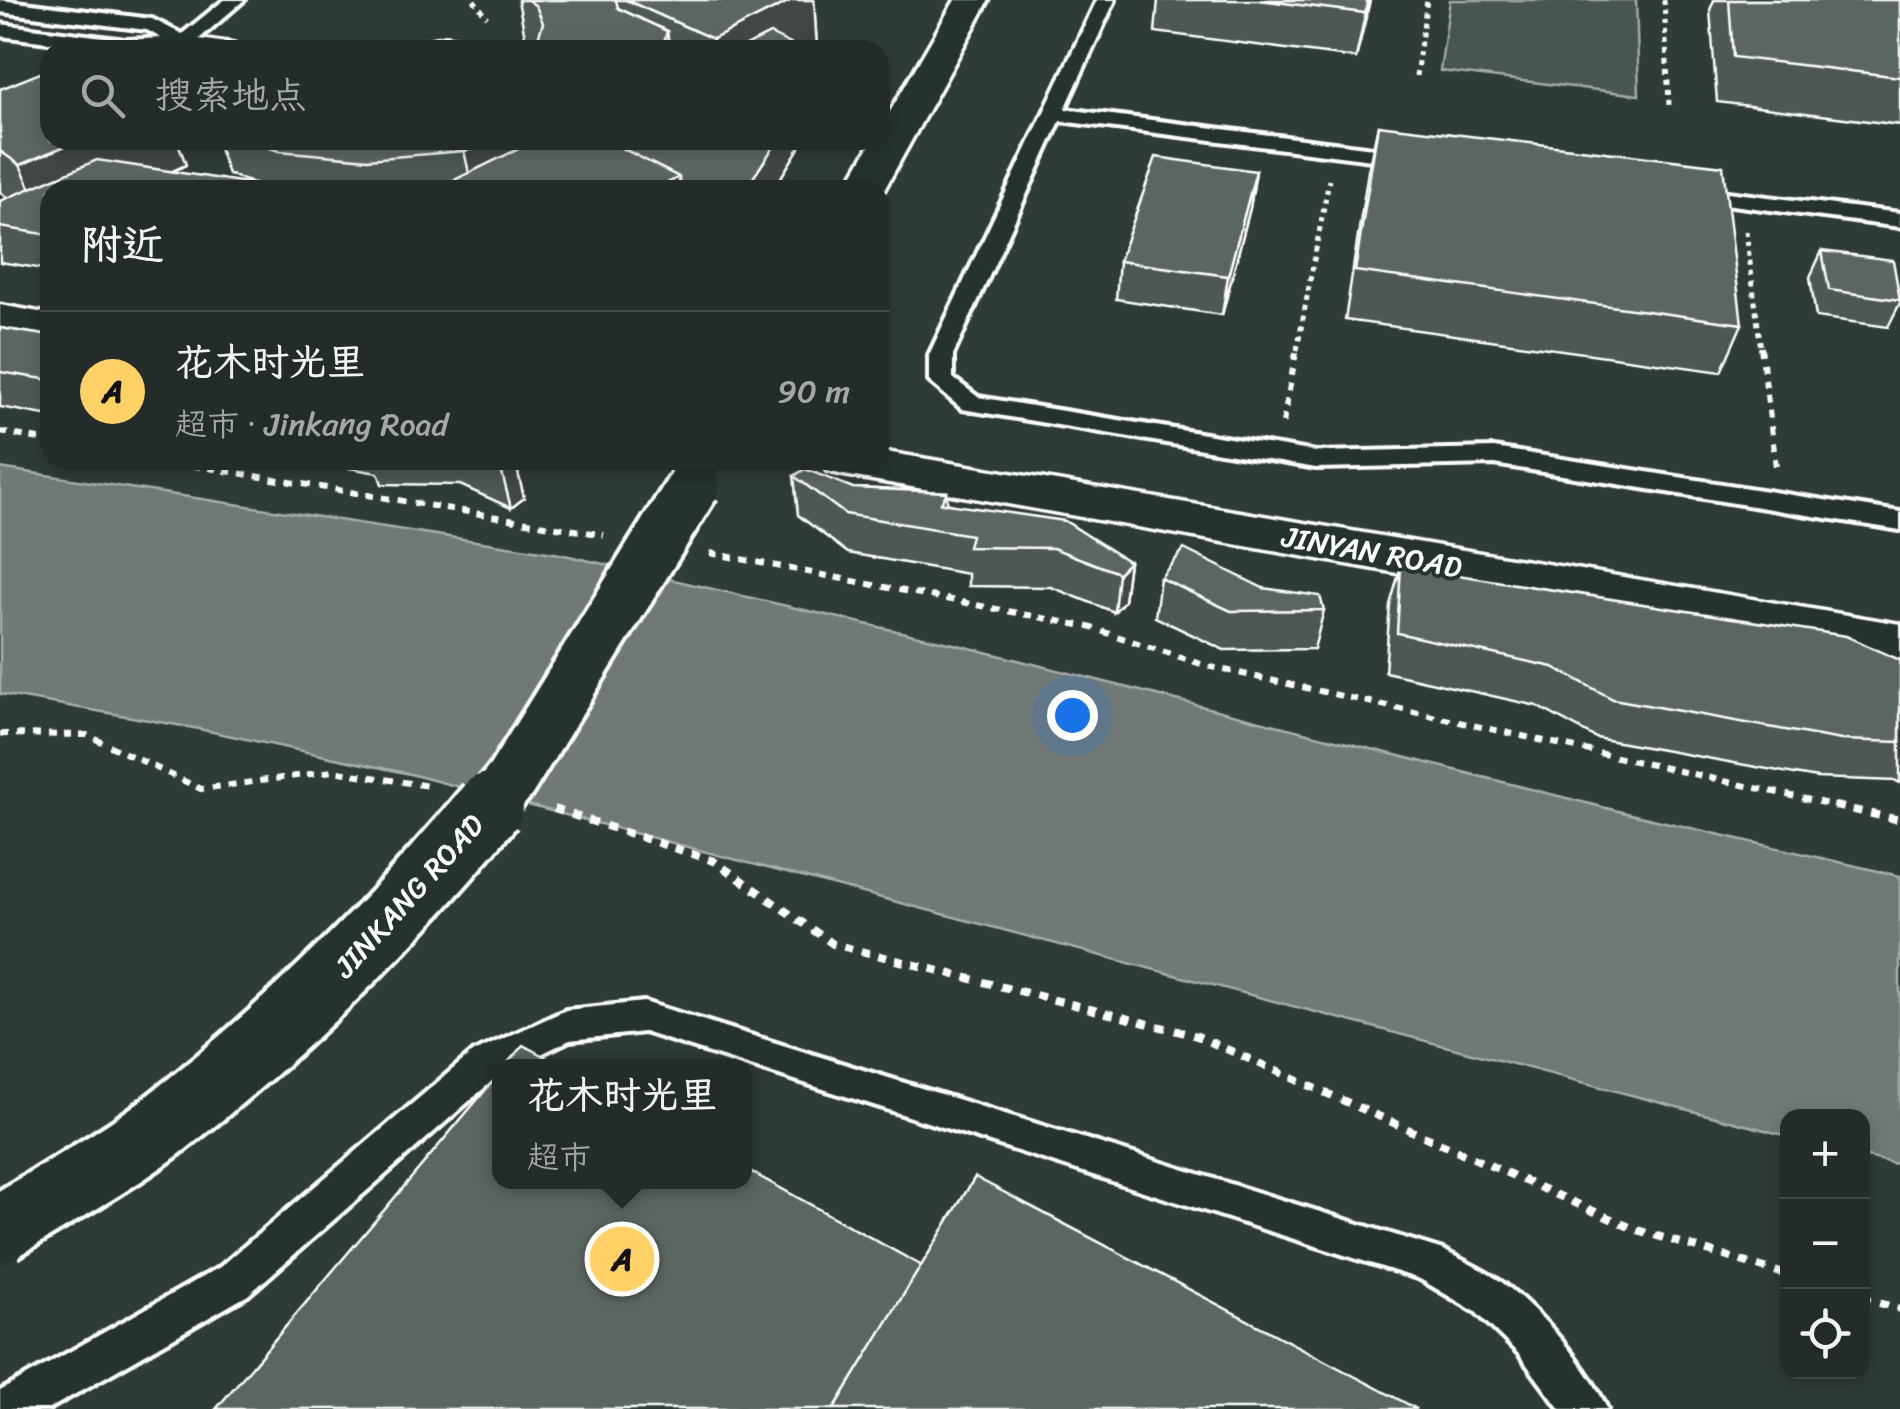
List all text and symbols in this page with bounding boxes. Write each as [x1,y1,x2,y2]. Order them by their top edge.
search box [40,40,890,150]
text: 搜索地点 [155,62,307,129]
icon: search [75,68,130,123]
text: 附近 [80,208,164,282]
text: 花木时光里 [175,329,365,396]
text: A [102,363,123,420]
text: 90 m [777,363,850,420]
text: 超市 · Jinkang Road [175,396,448,453]
street label: JINYAN ROAD [1277,509,1466,594]
your location [1047,690,1098,741]
street label: JINKANG ROAD [319,801,498,992]
popup [492,1059,752,1189]
text: 花木时光里 [527,1062,717,1129]
map controls [1780,1109,1870,1379]
button: + [1780,1109,1870,1199]
text: 超市 [527,1129,591,1186]
button: − [1780,1199,1870,1289]
pin: A [590,1222,654,1296]
button: locate [1780,1289,1870,1379]

